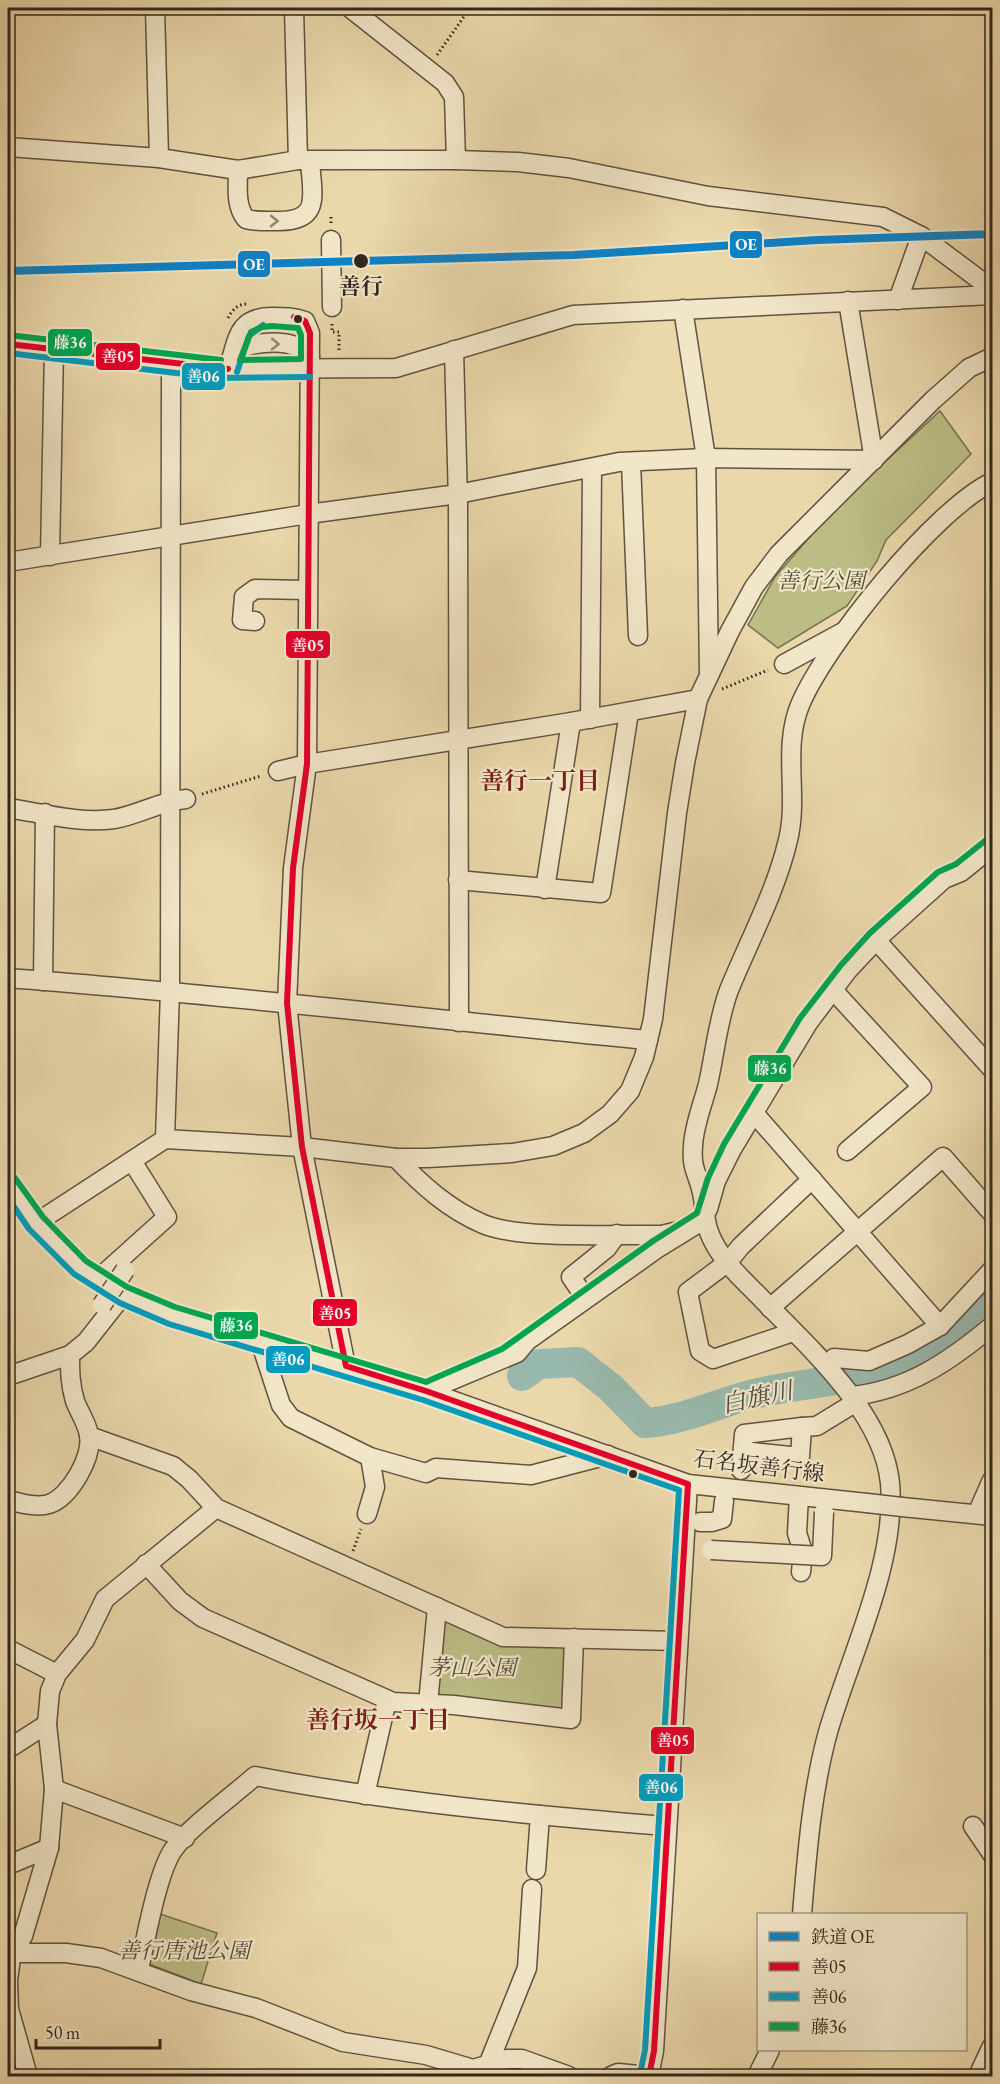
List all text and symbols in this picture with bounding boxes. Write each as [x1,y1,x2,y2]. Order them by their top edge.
one-way arrow [270,215,279,227]
line badge: OE [729,230,763,259]
text: OE [735,234,757,255]
line badge: OE [237,250,271,278]
marker: 善行 [352,252,370,270]
text: OE [243,254,265,275]
place label: 善行 [339,272,383,301]
unlabelled marker [292,313,304,325]
line badge: 藤36 [47,328,93,357]
text: 藤36 [54,332,87,353]
one-way arrow [270,338,279,350]
line badge: 善05 [95,342,141,371]
text: 善05 [102,346,134,367]
line badge: 善06 [181,362,226,391]
text: 善06 [187,366,220,387]
park label: 善行公園 [777,566,868,595]
line badge: 善05 [285,630,331,659]
text: 善05 [292,635,324,656]
district label: 善行一丁目 [480,765,600,796]
line badge: 藤36 [747,1054,792,1083]
text: 藤36 [754,1058,787,1079]
line badge: 善05 [312,1298,358,1327]
text: 善05 [319,1303,351,1324]
line badge: 藤36 [213,1311,259,1340]
text: 藤36 [220,1315,253,1336]
line badge: 善06 [265,1345,311,1374]
text: 善06 [272,1349,305,1370]
water label: 白旗川 [719,1374,798,1420]
street label: 石名坂善行線 [692,1444,826,1488]
unlabelled marker [627,1468,639,1480]
park label: 茅山公園 [428,1653,519,1682]
district label: 善行坂一丁目 [306,1704,450,1735]
line badge: 善05 [650,1726,695,1755]
text: 善05 [657,1730,689,1751]
line badge: 善06 [638,1773,684,1802]
text: 善06 [645,1777,678,1798]
legend [757,1913,967,2051]
text: 鉄道 OE [811,1925,875,1948]
park label: 善行唐池公園 [118,1936,253,1965]
text: 善05 [811,1955,846,1978]
text: 善06 [811,1985,847,2008]
scale bar [36,2012,160,2050]
text: 藤36 [811,2015,847,2038]
text: 50 m [45,2021,80,2044]

